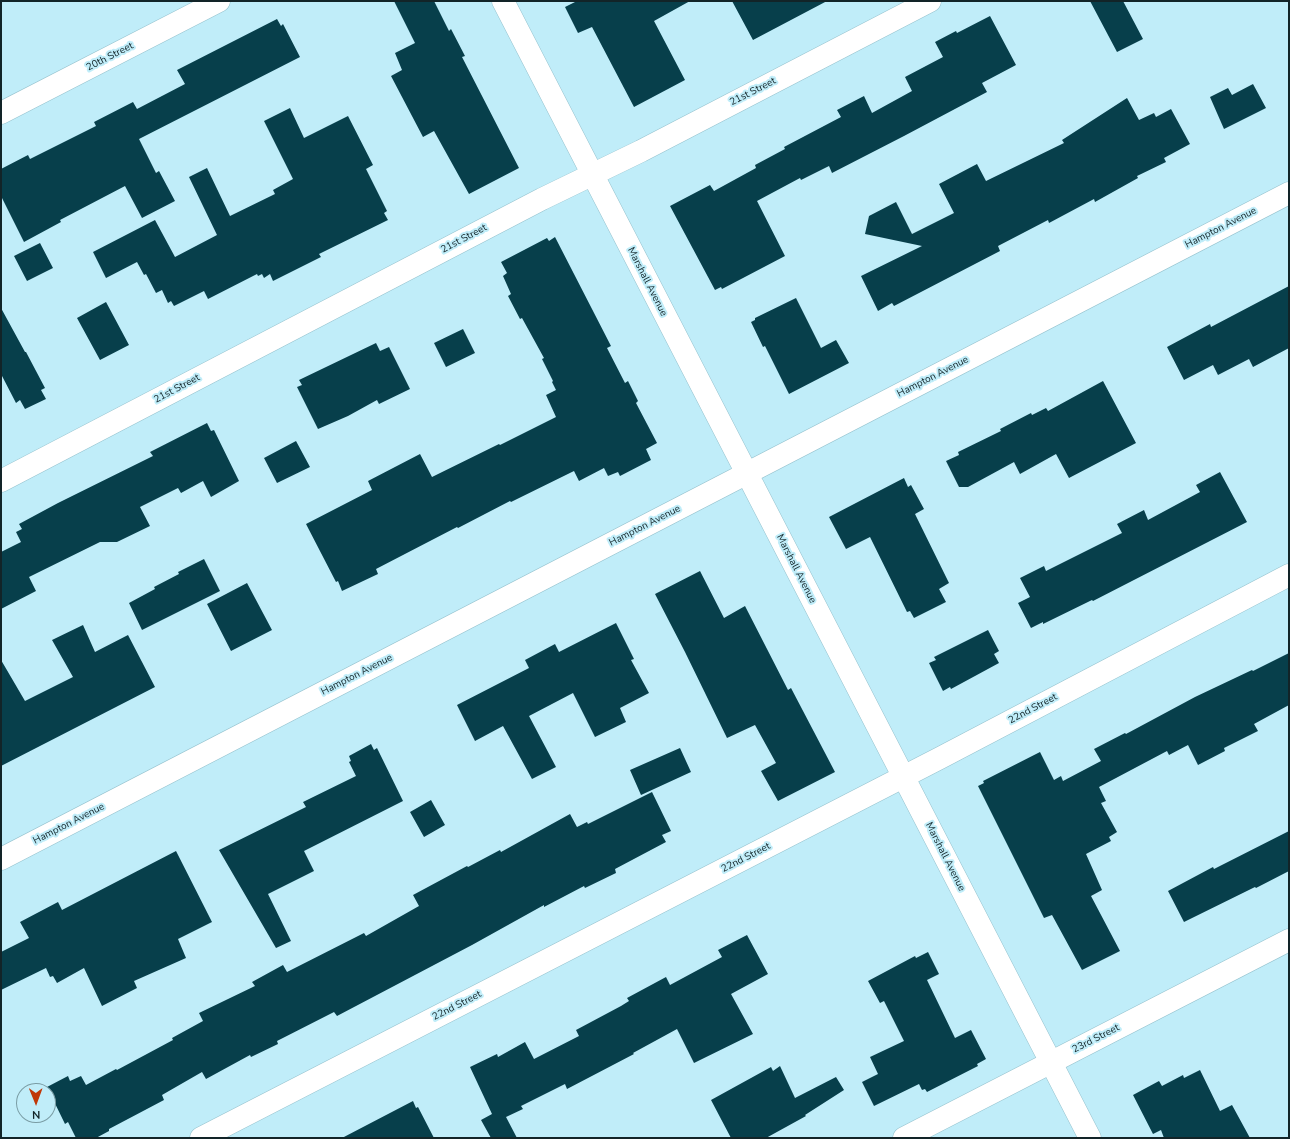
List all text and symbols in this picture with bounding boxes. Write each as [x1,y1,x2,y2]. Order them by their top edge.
street label: 20th Street [85,40,135,74]
street label: 21st Street [728,75,778,109]
street label: Hampton Avenue [1183,205,1259,251]
street label: 21st Street [439,222,489,256]
street label: Marshall Avenue [624,246,670,318]
street label: Hampton Avenue [895,354,971,400]
street label: 21st Street [152,372,202,406]
street label: Hampton Avenue [607,503,683,549]
street label: Marshall Avenue [773,533,819,605]
street label: Hampton Avenue [319,652,395,698]
street label: 22nd Street [1007,691,1059,727]
street label: Hampton Avenue [31,801,107,847]
street label: Marshall Avenue [922,821,968,893]
street label: 22nd Street [720,841,772,875]
street label: 22nd Street [431,989,483,1023]
street label: 23rd Street [1070,1022,1122,1056]
north arrow [16,1083,56,1123]
text: N [32,1107,40,1122]

